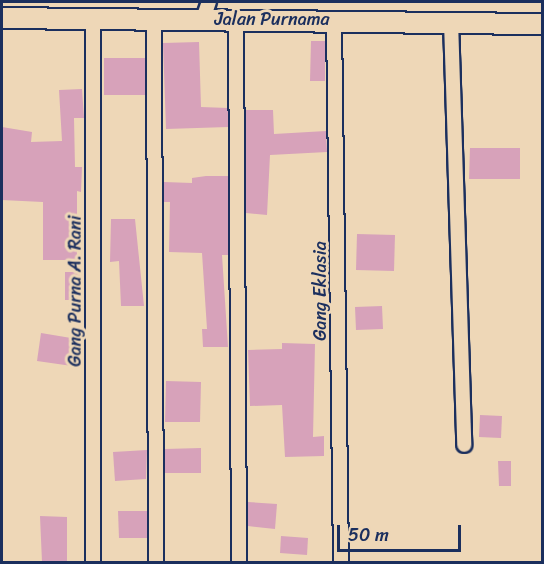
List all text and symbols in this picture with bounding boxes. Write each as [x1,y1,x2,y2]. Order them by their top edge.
street label: Jalan Purnama [214,8,330,30]
street label: Gang Purna A. Rani [64,215,86,367]
street label: Gang Eklasia [309,242,331,340]
scale bar [340,513,464,551]
text: 50 m [348,519,389,551]

